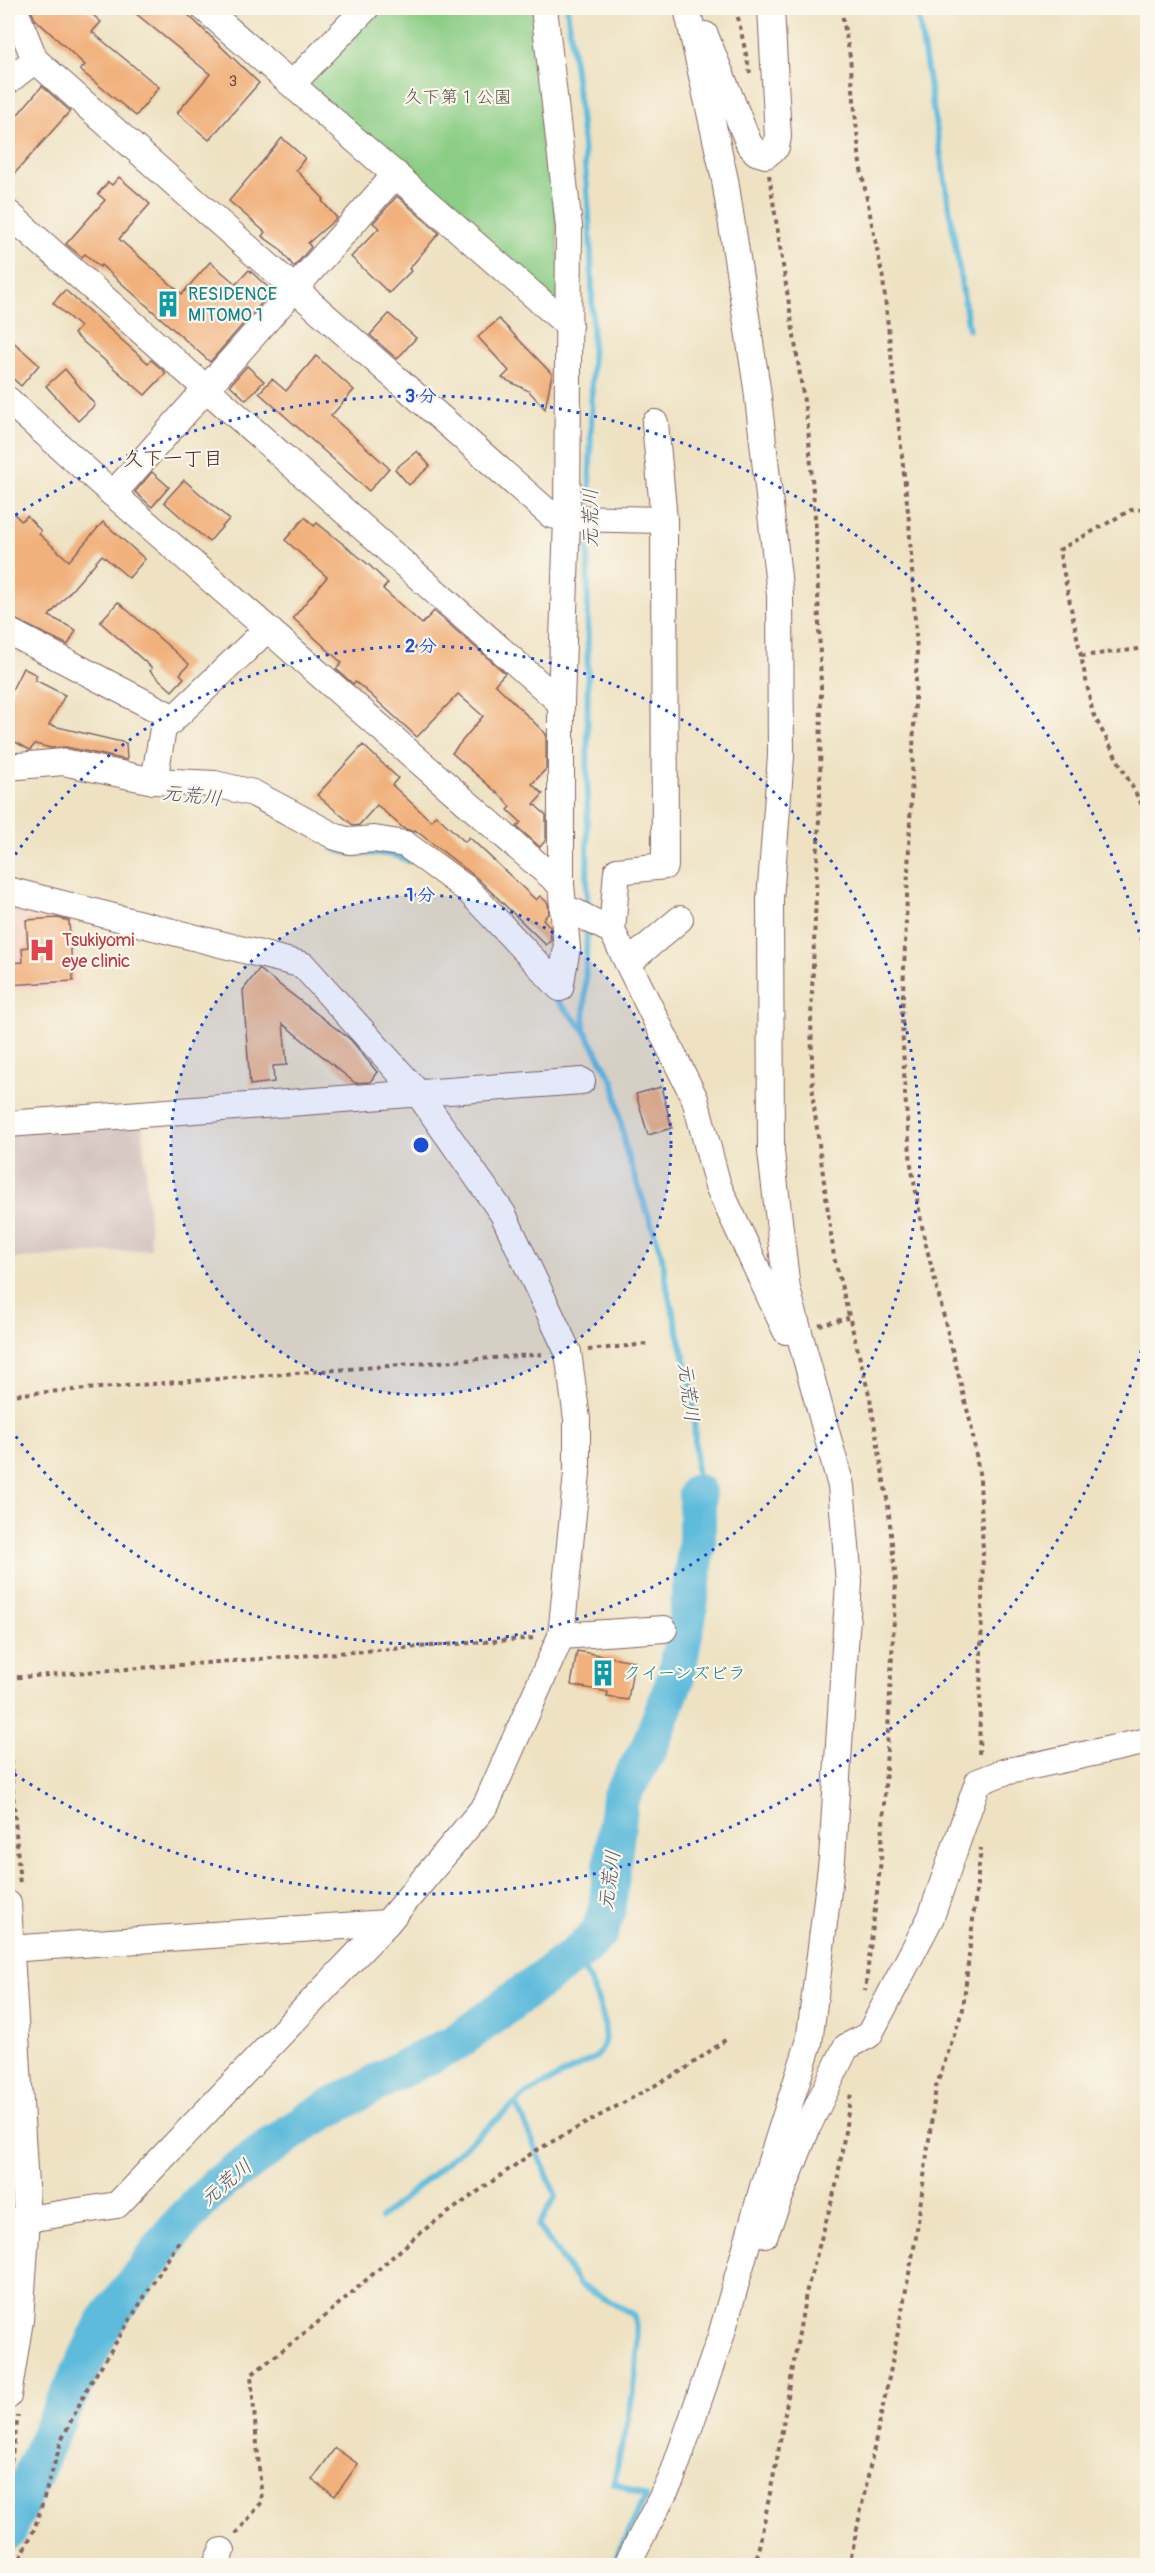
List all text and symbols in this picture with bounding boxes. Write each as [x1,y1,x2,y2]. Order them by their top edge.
house number: 3 [229,72,237,91]
park label: 久下第１公園 [404,86,512,109]
place label: RESIDENCE MITOMO 1 [188,283,277,327]
building icon: RESIDENCE MITOMO 1 [153,289,183,319]
text: 3 分 [405,385,437,408]
district label: 久下一丁目 [123,446,223,471]
water label: 元荒川 [578,488,603,548]
text: 2 分 [405,635,437,658]
water label: 元荒川 [161,780,223,811]
text: 1 分 [407,884,435,907]
place label: Tsukiyomi eye clinic [62,929,135,973]
hospital icon: Tsukiyomi eye clinic [27,935,57,965]
centre of rings [411,1135,431,1155]
water label: 元荒川 [672,1361,705,1423]
building icon: クイーンズビラ [588,1658,618,1688]
place label: クイーンズビラ [623,1662,746,1685]
water label: 元荒川 [593,1849,626,1912]
water label: 元荒川 [195,2154,257,2211]

